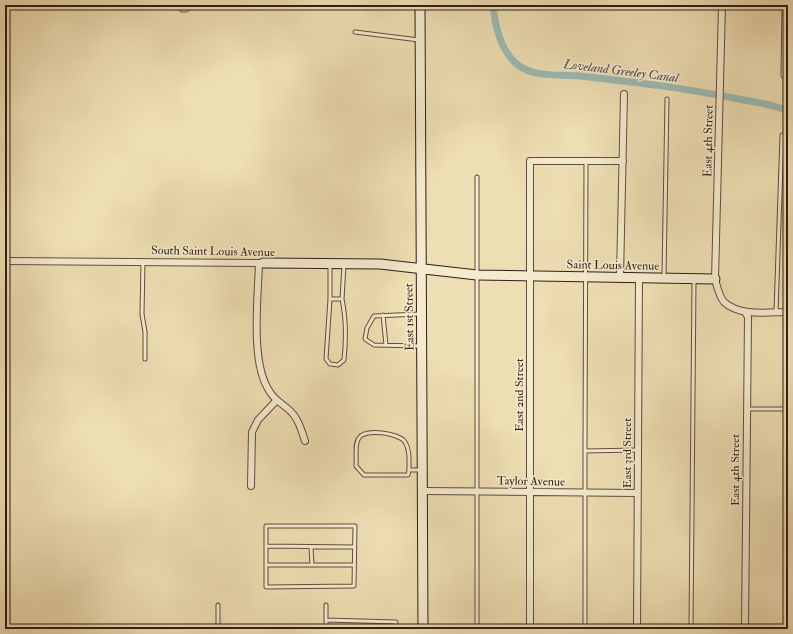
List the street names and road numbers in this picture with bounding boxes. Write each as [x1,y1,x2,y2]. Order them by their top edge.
street label: East 4th Street [700,105,717,177]
street label: South Saint Louis Avenue [151,243,275,260]
street label: Saint Louis Avenue [567,257,659,274]
street label: East 1st Street [401,283,418,351]
street label: East 2nd Street [512,358,527,432]
street label: East 3rd Street [620,418,635,488]
street label: East 4th Street [728,434,743,506]
street label: Taylor Avenue [497,473,565,490]

